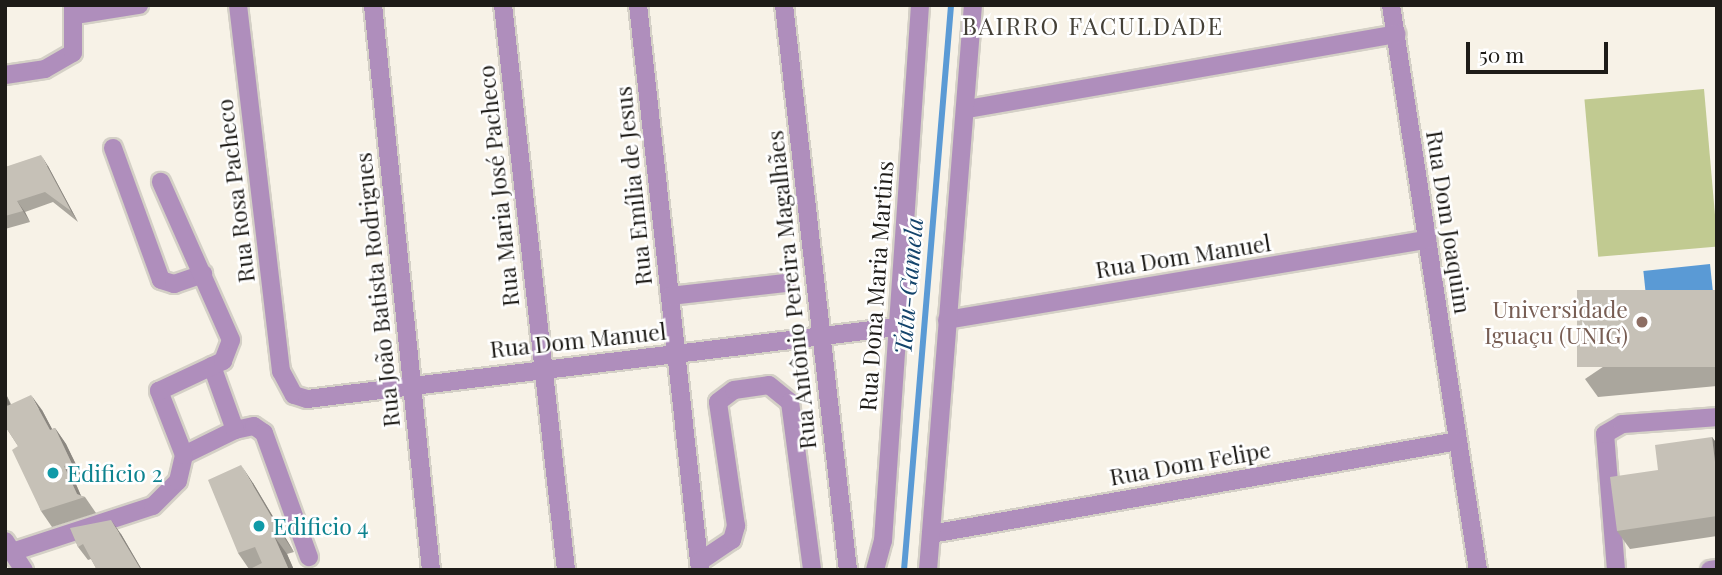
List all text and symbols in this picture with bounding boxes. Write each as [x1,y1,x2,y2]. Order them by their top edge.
district label: BAIRRO FACULDADE [964,12,1222,40]
scale bar [1470,28,1612,72]
text: 50 m [1479,40,1524,68]
street label: Rua Maria José Pacheco [472,64,524,308]
street label: Rua Emília de Jesus [609,85,657,287]
street label: Rua Rosa Pacheco [210,97,260,285]
street label: Rua Dom Joaquim [1421,128,1477,316]
street label: Rua Antônio Pereira Magalhães [760,129,822,451]
street label: Rua João Batista Rodrigues [349,151,405,429]
street label: Rua Dona Maria Martins [853,160,899,412]
water label: Tatu-Gamela [888,216,928,356]
street label: Rua Dom Manuel [1093,228,1273,284]
place label: Universidade Iguaçu (UNIG) [1484,295,1628,349]
marker: Universidade Iguaçu (UNIG) [1634,314,1650,330]
street label: Rua Dom Manuel [488,317,668,363]
street label: Rua Dom Felipe [1107,435,1273,491]
place label: Edificio 2 [67,459,163,487]
marker: Edificio 2 [45,465,61,481]
place label: Edificio 4 [273,512,369,540]
marker: Edificio 4 [251,518,267,534]

